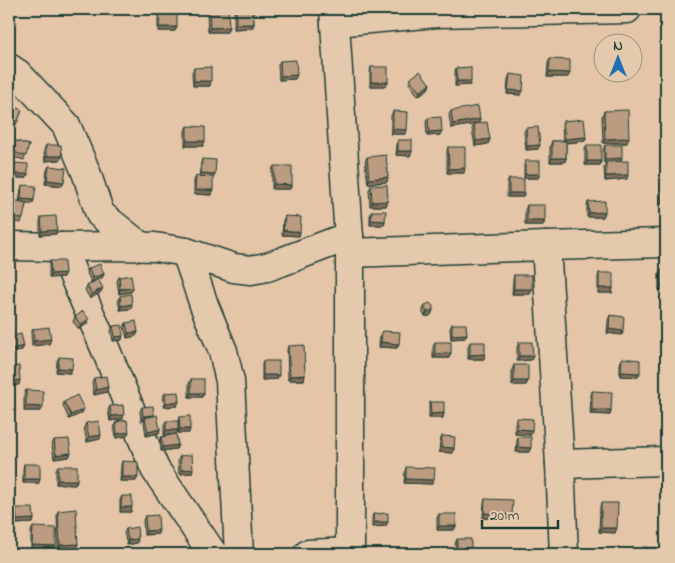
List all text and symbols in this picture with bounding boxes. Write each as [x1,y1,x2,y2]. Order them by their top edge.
north arrow [592,32,642,82]
text: N [613,36,623,57]
scale bar [482,498,559,530]
text: 20 m [490,505,520,527]

